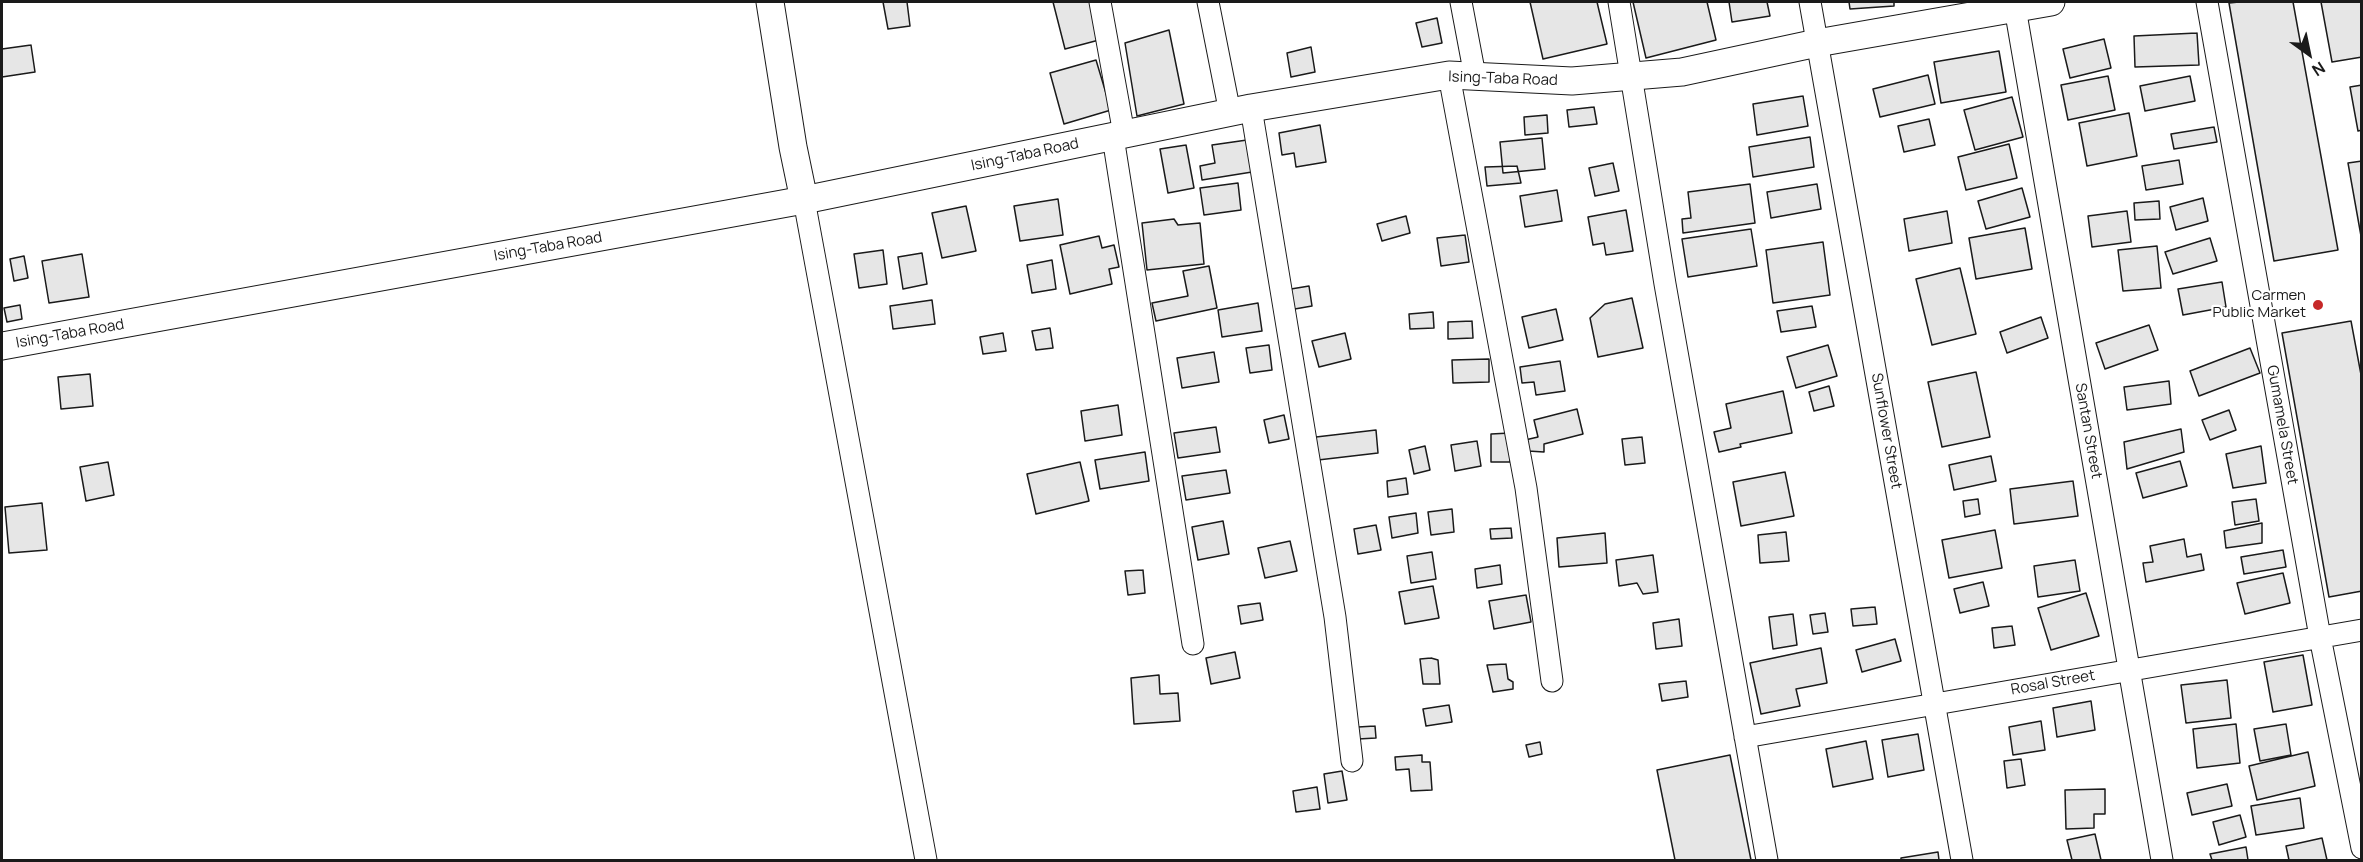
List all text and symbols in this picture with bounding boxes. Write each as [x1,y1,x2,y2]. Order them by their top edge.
north arrow [2279,24,2339,84]
text: N [2308,57,2330,81]
street label: Ising-Taba Road [1448,68,1558,90]
street label: Ising-Taba Road [969,135,1081,175]
street label: Ising-Taba Road [492,229,604,265]
place label: Carmen Public Market [2212,287,2306,322]
marker: Carmen Public Market [2311,298,2325,312]
street label: Ising-Taba Road [14,316,126,352]
street label: Gumamela Street [2263,364,2301,486]
street label: Sunflower Street [1867,372,1905,490]
street label: Santan Street [2071,382,2105,480]
street label: Rosal Street [2010,667,2096,699]

